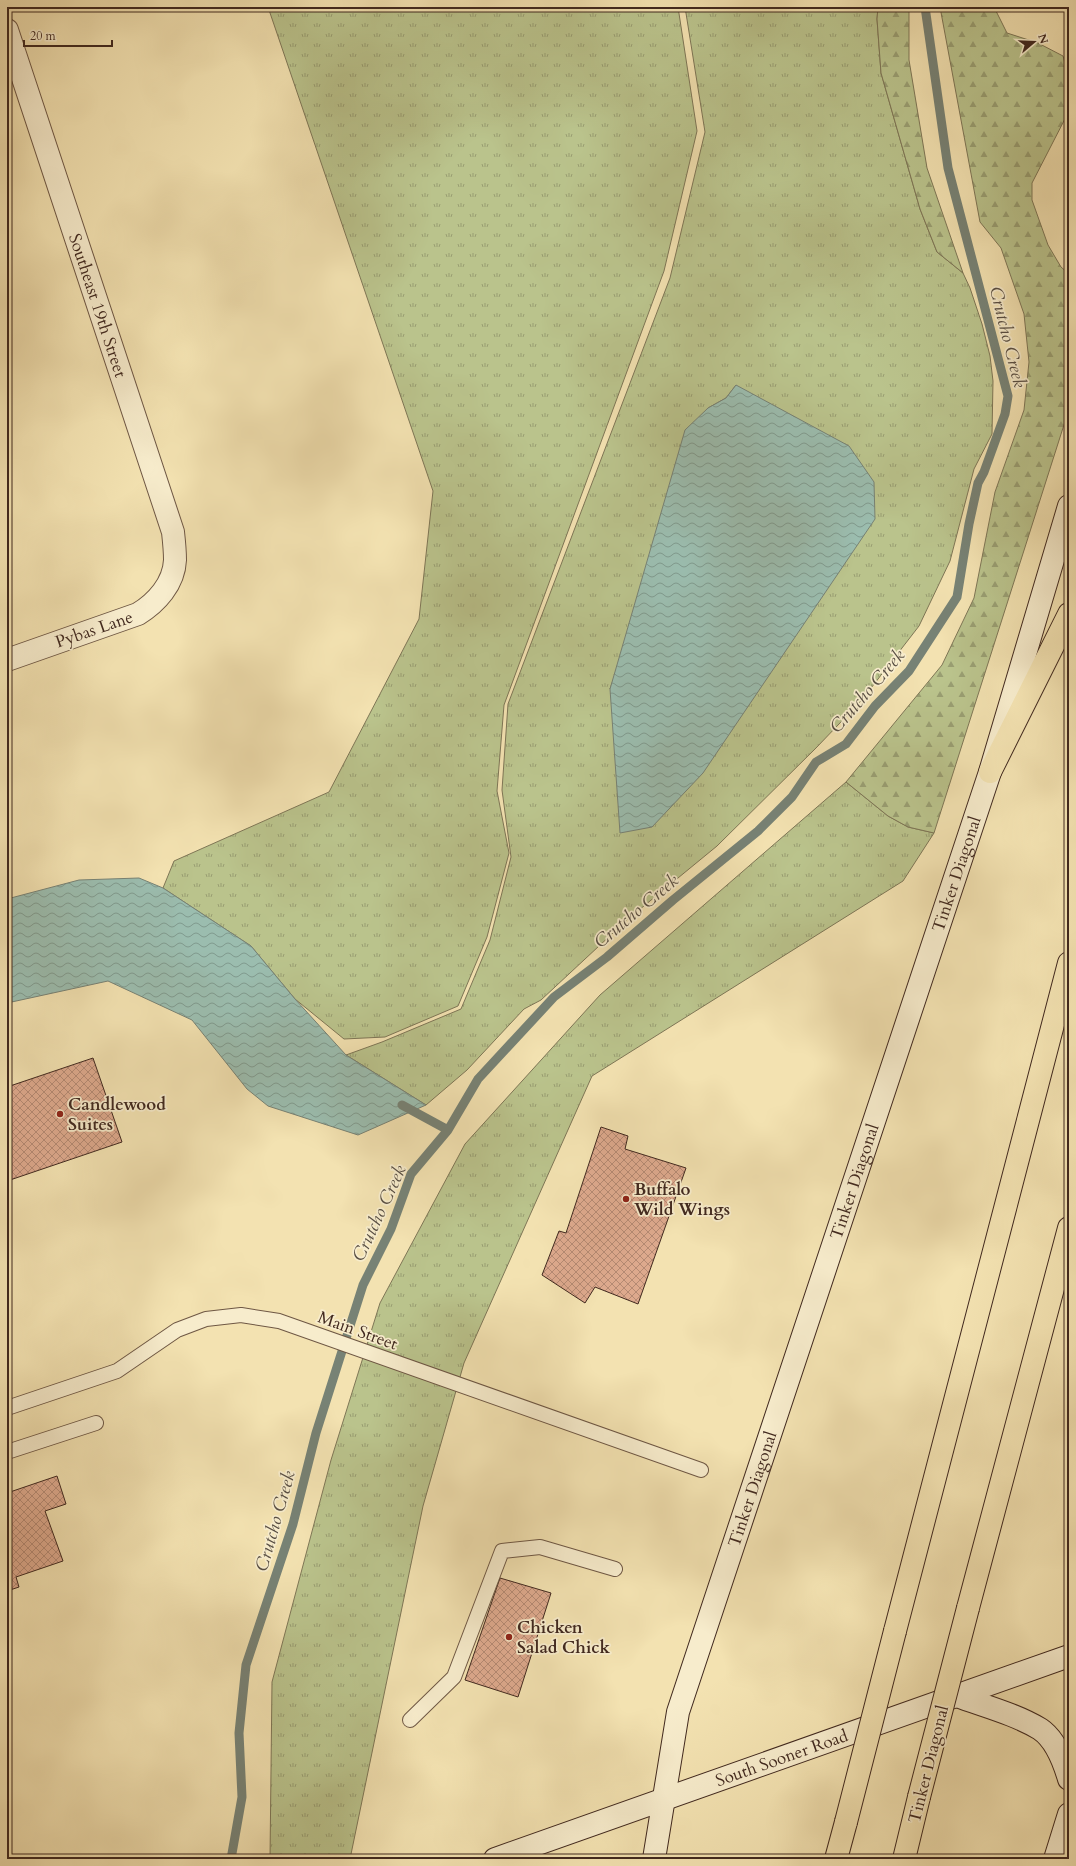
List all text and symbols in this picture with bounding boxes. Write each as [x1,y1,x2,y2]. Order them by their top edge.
scale bar [24,22,112,48]
north arrow [1014,22,1054,62]
text: 20 m [30,28,57,44]
text: N [1034,32,1052,46]
street label: Southeast 19th Street [63,231,132,381]
water label: Crutcho Creek [983,284,1032,390]
street label: Pybas Lane [52,605,136,653]
water label: Crutcho Creek [824,644,911,739]
street label: Tinker Diagonal [927,813,987,935]
water label: Crutcho Creek [589,868,684,954]
place label: Candlewood Suites [68,1093,166,1136]
marker: Candlewood Suites [55,1109,65,1119]
street label: Tinker Diagonal [825,1120,885,1242]
water label: Crutcho Creek [346,1161,413,1265]
place label: Buffalo Wild Wings [633,1178,730,1221]
marker: Buffalo Wild Wings [621,1194,631,1204]
street label: Main Street [315,1305,401,1356]
street label: Tinker Diagonal [723,1428,783,1550]
water label: Crutcho Creek [249,1468,302,1574]
place label: Chicken Salad Chick [517,1616,611,1659]
marker: Chicken Salad Chick [504,1632,514,1642]
street label: Tinker Diagonal [903,1702,954,1825]
street label: South Sooner Road [712,1724,851,1792]

